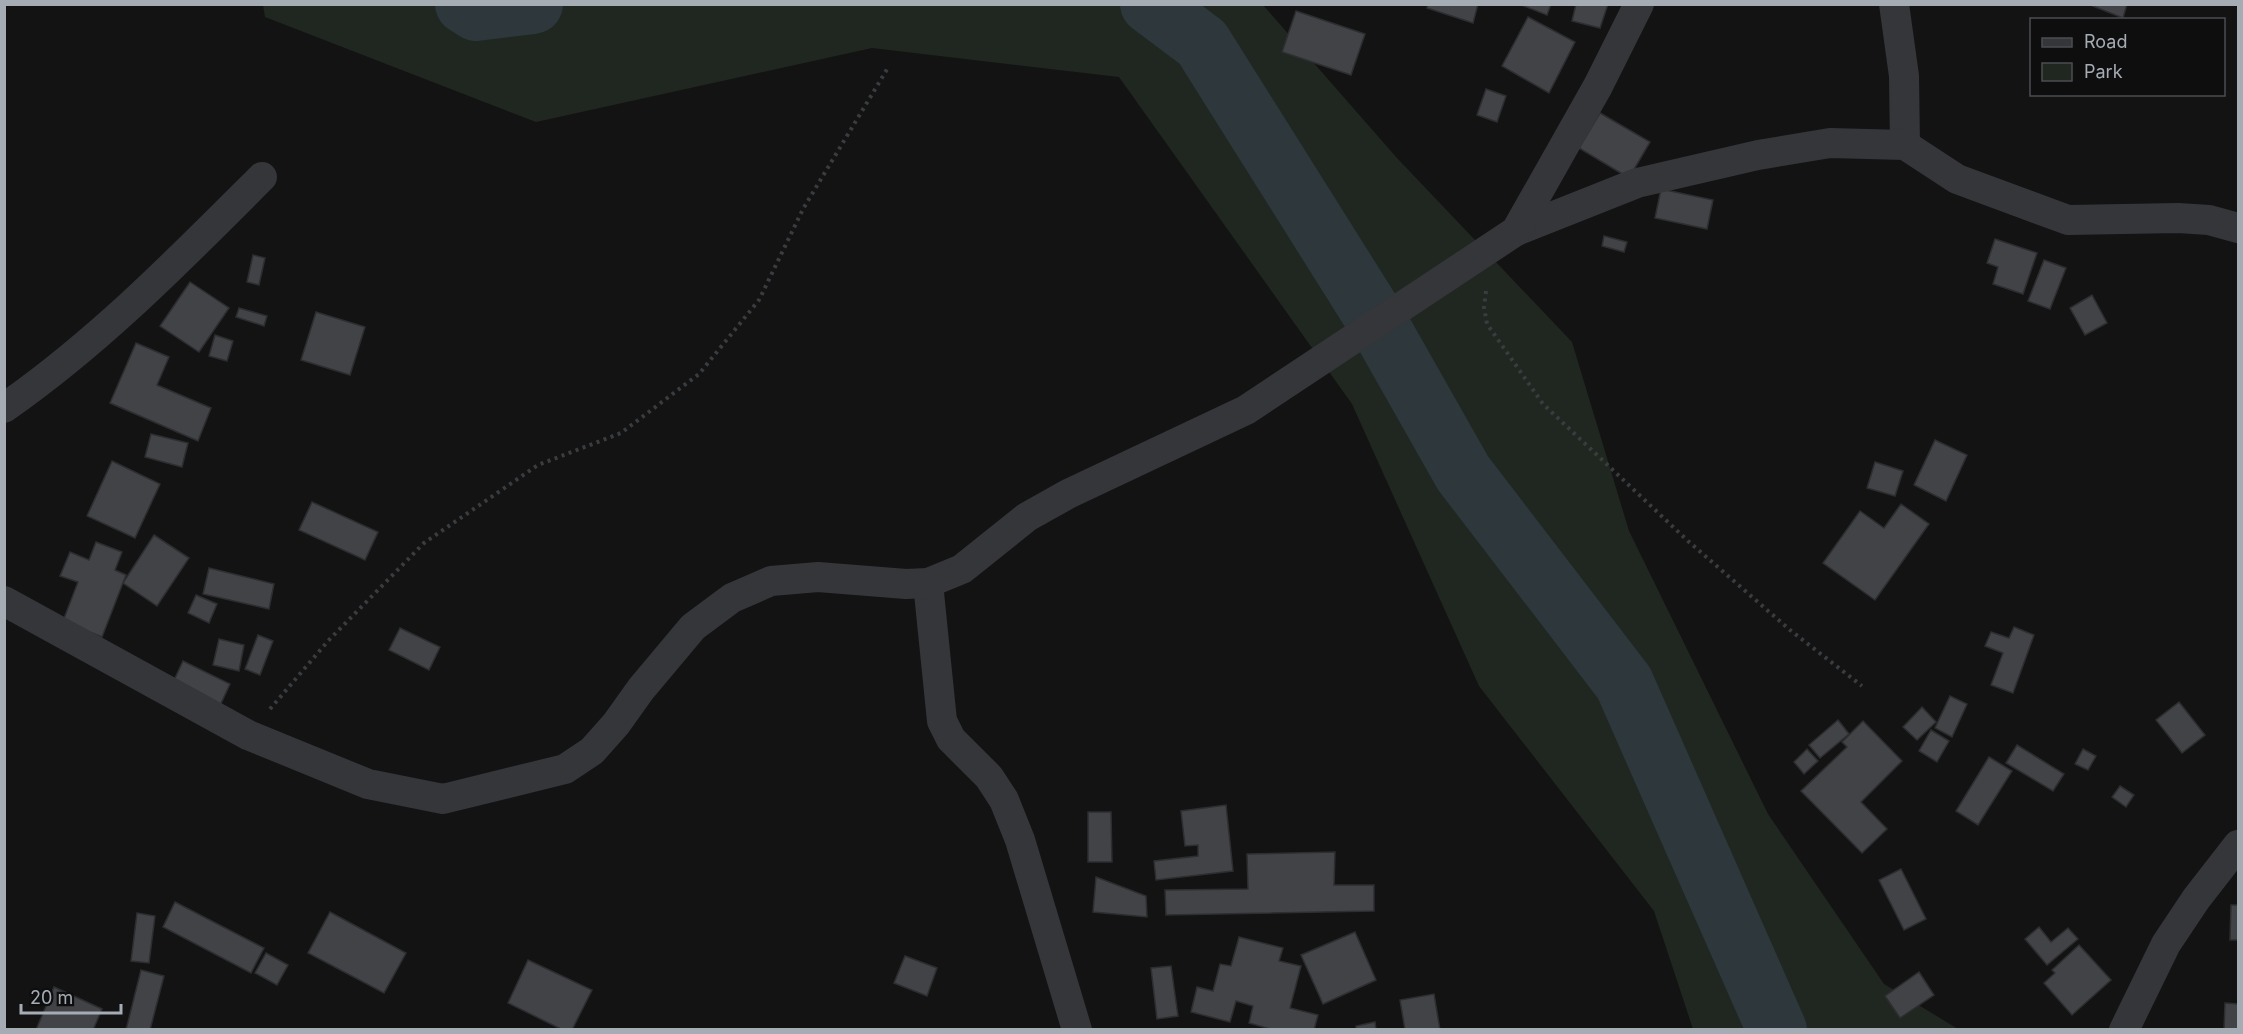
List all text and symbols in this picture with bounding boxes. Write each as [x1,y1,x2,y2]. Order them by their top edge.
legend [2030,18,2225,96]
text: Road [2084,31,2127,52]
text: Park [2084,61,2123,82]
scale bar [21,977,122,1015]
text: 20 m [30,987,73,1008]

